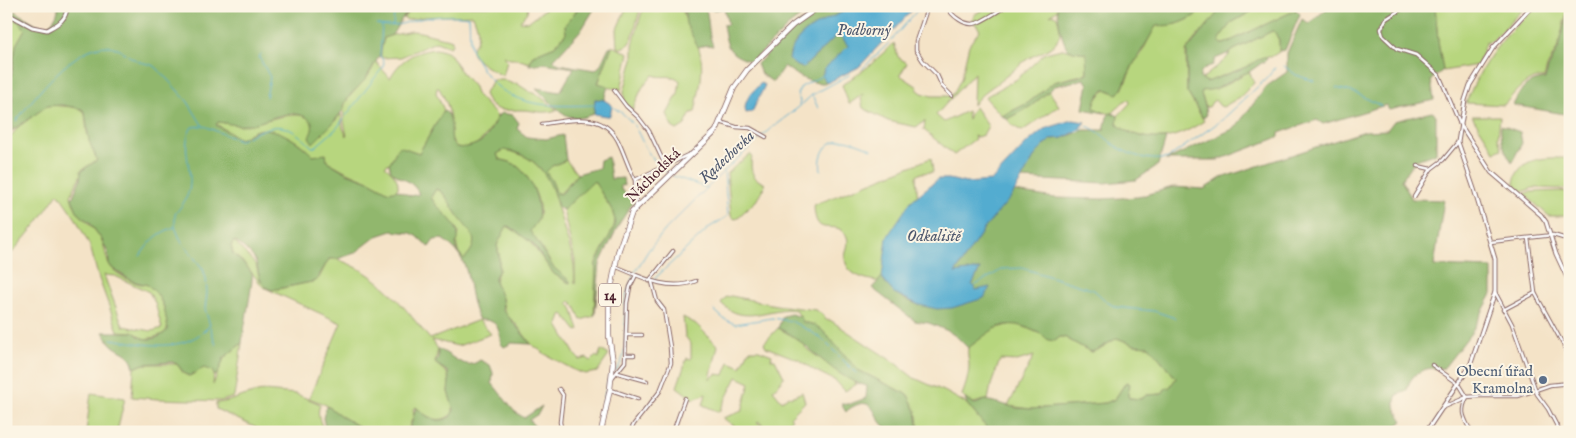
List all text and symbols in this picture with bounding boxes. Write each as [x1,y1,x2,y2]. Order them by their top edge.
water label: Podborný [837,21,892,41]
water label: Radechovka [695,127,759,188]
street label: Náchodská [622,144,685,207]
water label: Odkaliště [907,227,963,247]
road number: 14 [599,284,621,306]
place label: Obecní úřad Kramolna [1456,362,1534,398]
marker: Obecní úřad Kramolna [1537,374,1549,386]

